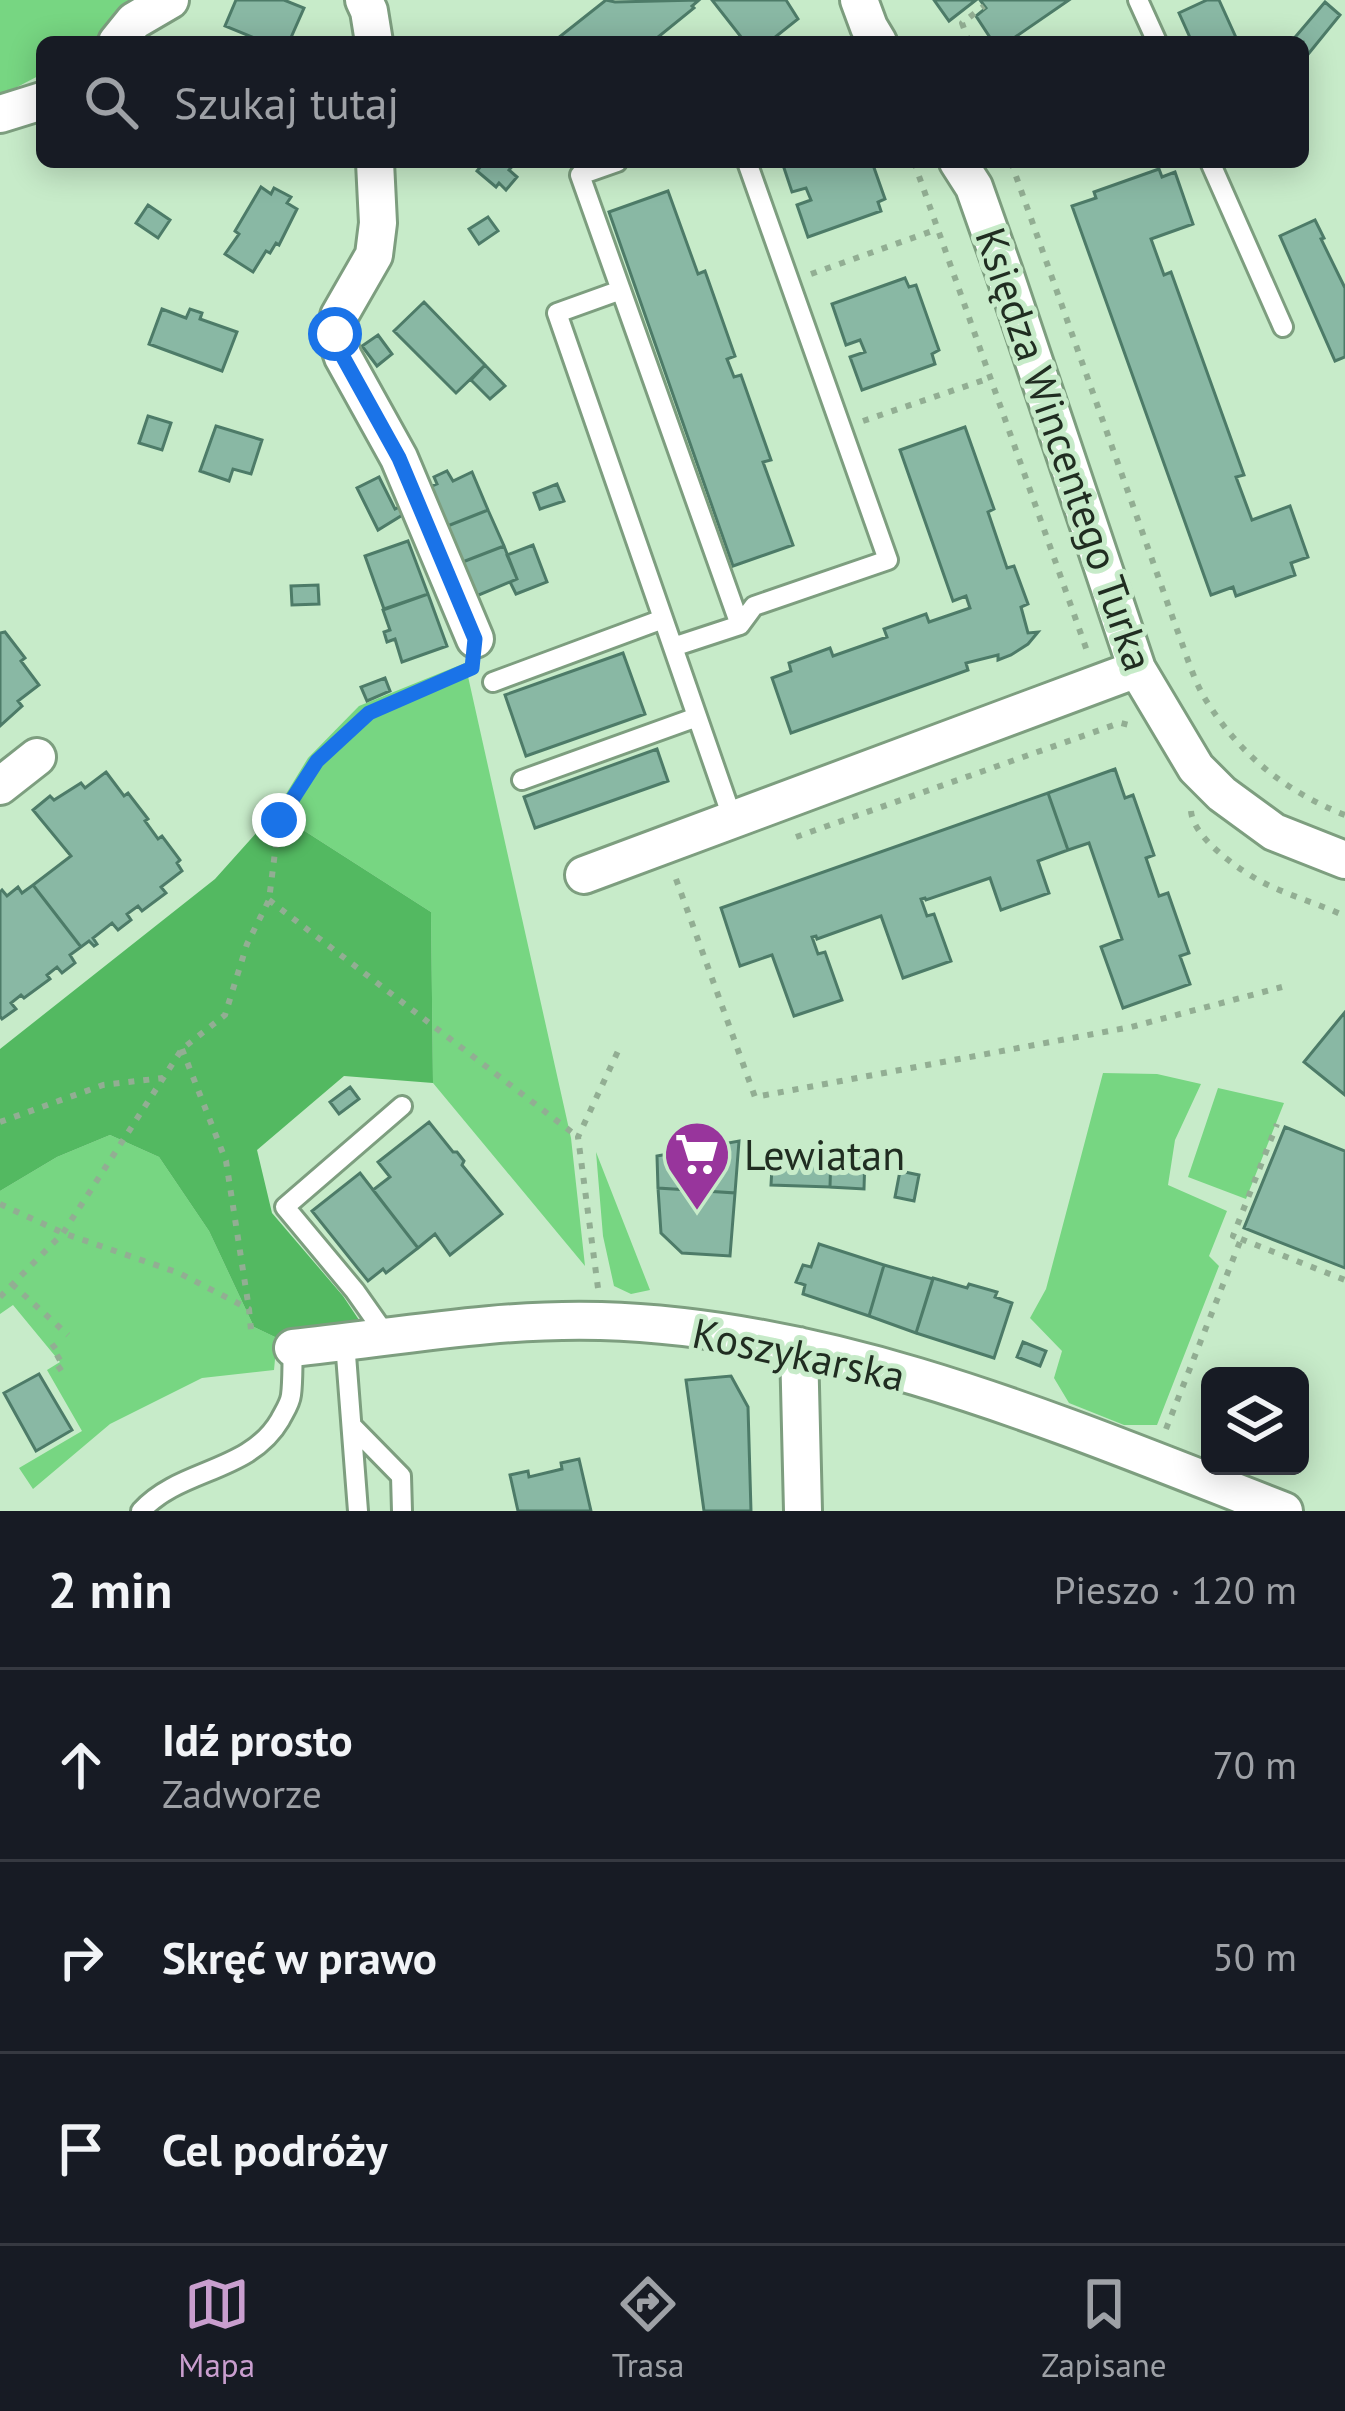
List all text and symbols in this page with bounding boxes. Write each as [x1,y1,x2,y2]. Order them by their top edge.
search box [36,36,1309,168]
icon: search [78,69,144,135]
text: Szukaj tutaj [174,73,399,131]
street label: Księdza Wincentego Turka [963,220,1167,678]
route start [308,307,362,361]
route end [252,793,306,847]
supermarket icon: Lewiatan [662,1119,732,1213]
place label: Lewiatan [744,1127,905,1182]
street label: Koszykarska [688,1305,910,1403]
map controls [1201,1367,1309,1475]
button: layers [1201,1367,1309,1475]
text: 2 min [48,1556,172,1622]
text: Pieszo · 120 m [1054,1564,1297,1615]
text: Idź prosto [162,1710,353,1768]
icon: ahead [48,1732,114,1798]
text: 70 m [1212,1739,1297,1790]
text: Zadworze [162,1768,322,1819]
icon: right [48,1924,114,1990]
text: Skręć w prawo [162,1928,437,1986]
text: 50 m [1212,1931,1297,1982]
icon: arrive [48,2116,114,2182]
text: Cel podróży [162,2120,387,2178]
tab: Mapa [178,2271,255,2386]
tab: Trasa [612,2271,684,2386]
tab: Zapisane [1041,2271,1167,2386]

